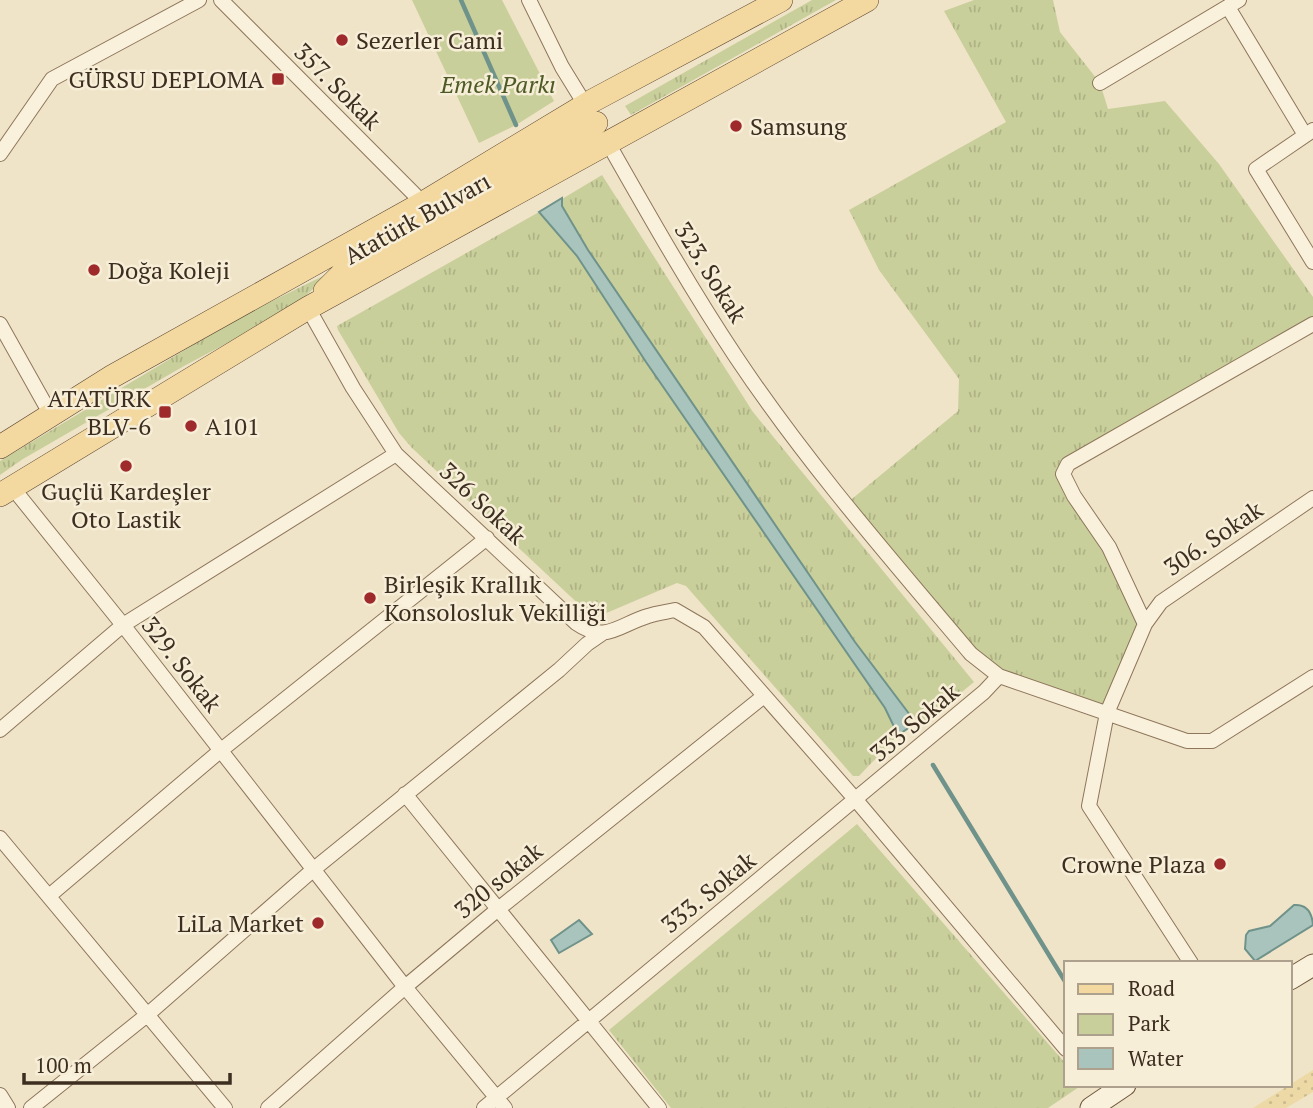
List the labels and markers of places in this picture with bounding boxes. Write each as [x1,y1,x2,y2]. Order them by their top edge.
place label: Sezerler Cami [356,24,503,56]
marker: Sezerler Cami [334,32,350,48]
place label: GÜRSU DEPLOMA [68,63,265,95]
marker: GÜRSU DEPLOMA [270,71,286,87]
place label: Samsung [750,110,847,142]
marker: Samsung [728,118,744,134]
place label: Doğa Koleji [108,254,230,286]
marker: Doğa Koleji [86,262,102,278]
place label: ATATÜRK BLV-6 [47,382,151,442]
marker: ATATÜRK BLV-6 [157,404,173,420]
place label: A101 [205,410,260,442]
marker: A101 [183,418,199,434]
marker: Guçlü Kardeşler Oto Lastik [118,458,134,474]
place label: Guçlü Kardeşler Oto Lastik [41,475,212,535]
place label: Birleşik Krallık Konsolosluk Vekilliği [384,568,606,628]
marker: Birleşik Krallık Konsolosluk Vekilliği [362,590,378,606]
place label: Crowne Plaza [1061,848,1206,880]
marker: Crowne Plaza [1212,856,1228,872]
place label: LiLa Market [177,907,304,939]
marker: LiLa Market [310,915,326,931]

